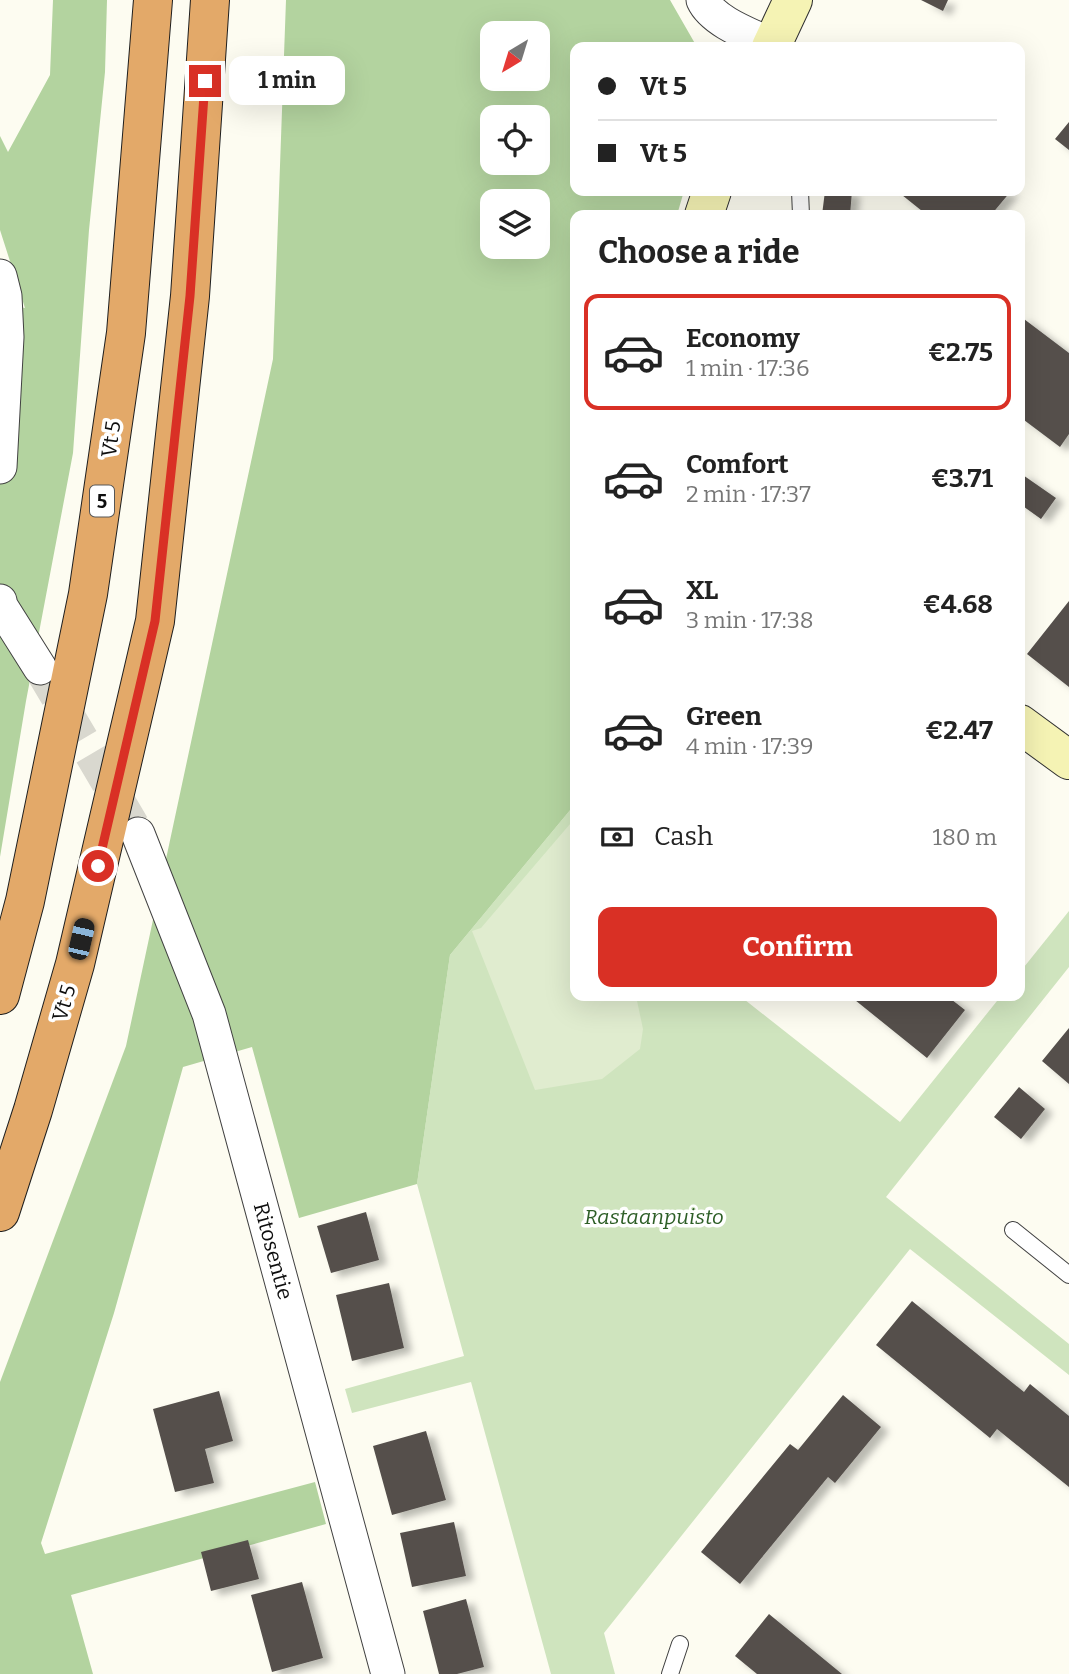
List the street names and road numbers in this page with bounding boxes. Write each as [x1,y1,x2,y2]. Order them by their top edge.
street label: Vt 5 [96,419,126,459]
road number: 5 [90,486,114,516]
street label: Vt 5 [46,982,82,1024]
street label: Ritosentie [248,1200,298,1302]

